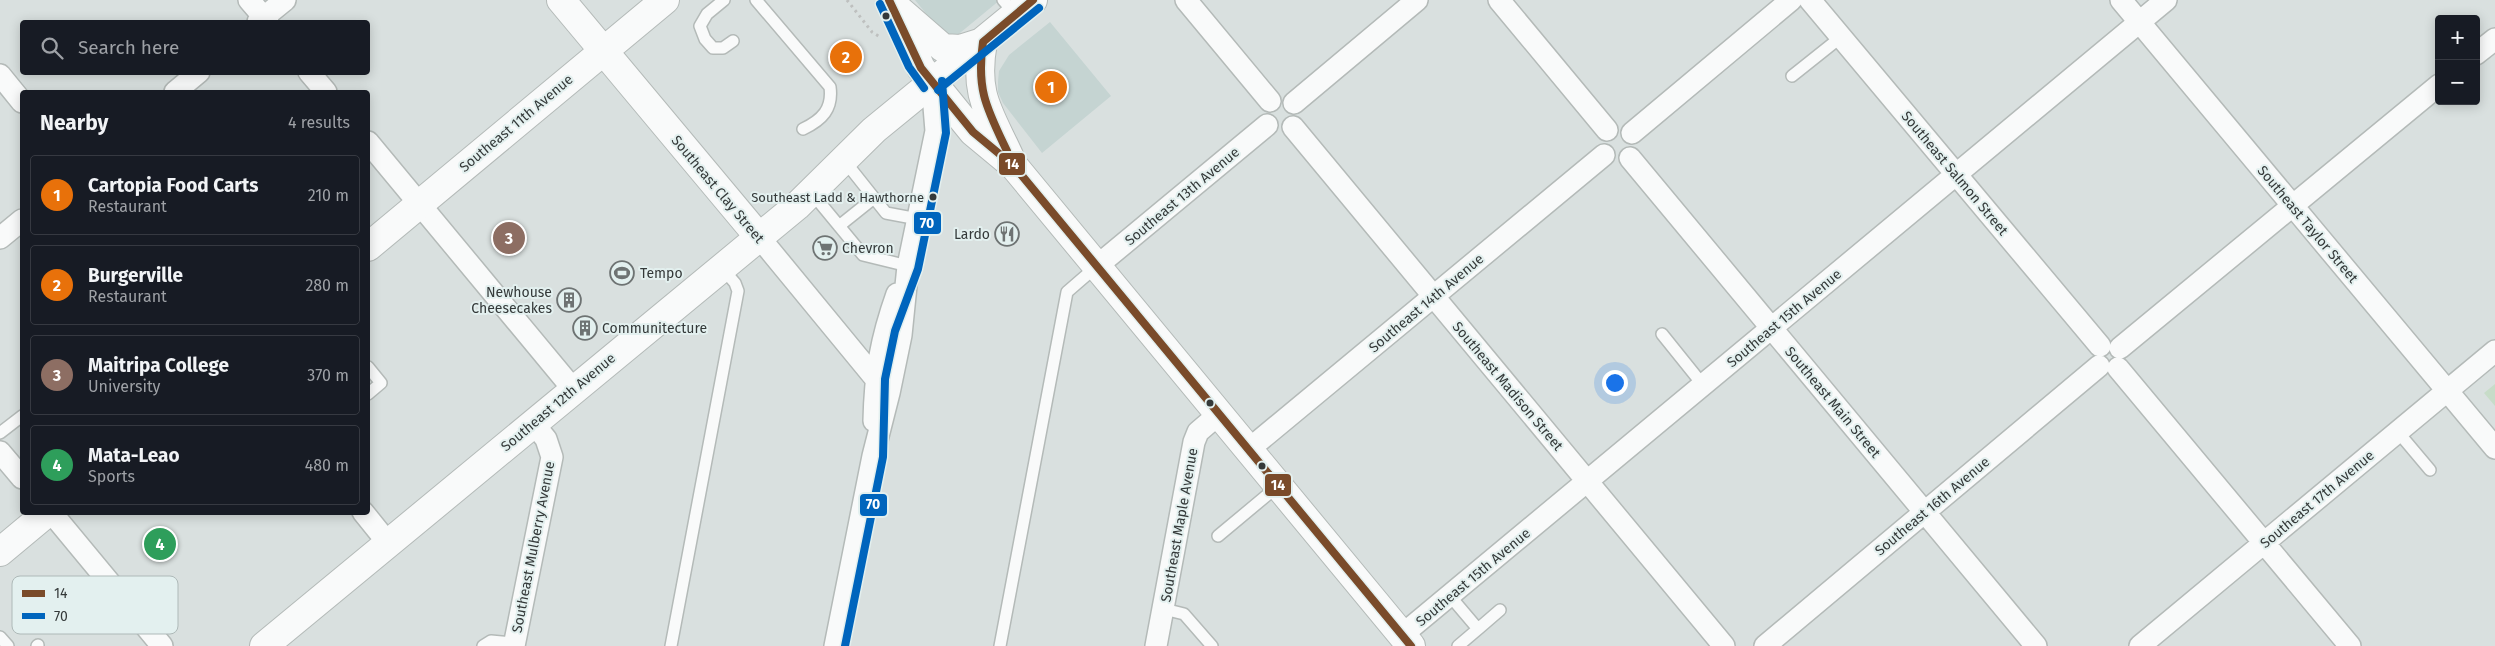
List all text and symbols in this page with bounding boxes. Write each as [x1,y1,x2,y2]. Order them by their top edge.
unlabelled marker [881,11,891,21]
map controls [2435,15,2480,105]
button: + [2435,15,2480,60]
search box [20,20,370,75]
icon: search [38,34,66,62]
text: Search here [78,36,179,59]
pin: 2 [830,38,862,76]
button: − [2435,60,2480,105]
pin: 1 [1035,68,1067,106]
street label: Southeast 11th Avenue [456,71,576,176]
street label: Southeast Salmon Street [1898,108,2012,240]
text: Nearby [40,110,108,136]
text: 4 results [288,113,350,132]
street label: Southeast Clay Street [668,132,768,247]
street label: Southeast 13th Avenue [1122,144,1243,249]
line badge: 14 [998,152,1026,176]
text: 14 [1005,156,1019,173]
street label: Southeast Taylor Street [2254,162,2362,287]
text: Cartopia Food Carts [88,174,258,197]
text: 1 [53,186,61,205]
text: 210 m [308,186,349,205]
place label: Southeast Ladd & Hawthorne [751,190,924,205]
marker: Southeast Ladd & Hawthorne [928,192,938,202]
text: Restaurant [88,197,167,216]
line badge: 70 [913,211,942,235]
text: 70 [920,215,934,232]
pin: 3 [493,219,525,257]
restaurant icon: Lardo [994,221,1020,247]
place label: Lardo [954,226,990,243]
supermarket icon: Chevron [812,235,838,261]
place label: Chevron [842,240,894,257]
street label: Southeast 14th Avenue [1366,250,1487,356]
sports icon: Tempo [609,260,635,286]
text: Burgerville [88,264,183,287]
place label: Tempo [640,265,683,282]
street label: Southeast 15th Avenue [1724,266,1845,371]
text: 2 [53,276,61,295]
text: 280 m [305,276,349,295]
place label: Newhouse Cheesecakes [471,284,552,317]
text: Restaurant [88,287,167,306]
building icon: Newhouse Cheesecakes [556,287,582,313]
building icon: Communitecture [572,315,598,341]
street label: Southeast Madison Street [1449,318,1567,455]
place label: Communitecture [602,320,707,337]
street label: Southeast Main Street [1781,343,1885,462]
street label: Southeast 12th Avenue [498,350,619,455]
text: Maitripa College [88,354,229,377]
text: 3 [53,366,61,385]
text: 370 m [307,366,349,385]
your location [1602,370,1628,396]
text: University [88,377,161,396]
unlabelled marker [1205,398,1215,408]
text: Mata-Leao [88,444,180,467]
street label: Southeast Maple Avenue [1158,447,1201,603]
street label: Southeast 17th Avenue [2257,447,2378,552]
street label: Southeast 16th Avenue [1872,453,1993,559]
text: 4 [52,456,62,475]
text: 480 m [305,456,349,475]
street label: Southeast Mulberry Avenue [509,460,558,634]
unlabelled marker [1257,461,1267,471]
text: Sports [88,467,135,486]
line badge: 14 [1264,473,1292,497]
text: 14 [1271,477,1285,494]
line badge: 70 [859,493,888,517]
text: 70 [866,496,880,513]
pin: 4 [144,525,176,563]
street label: Southeast 15th Avenue [1413,525,1534,630]
legend [12,576,178,634]
text: 14 [54,585,68,602]
text: 70 [54,608,68,625]

